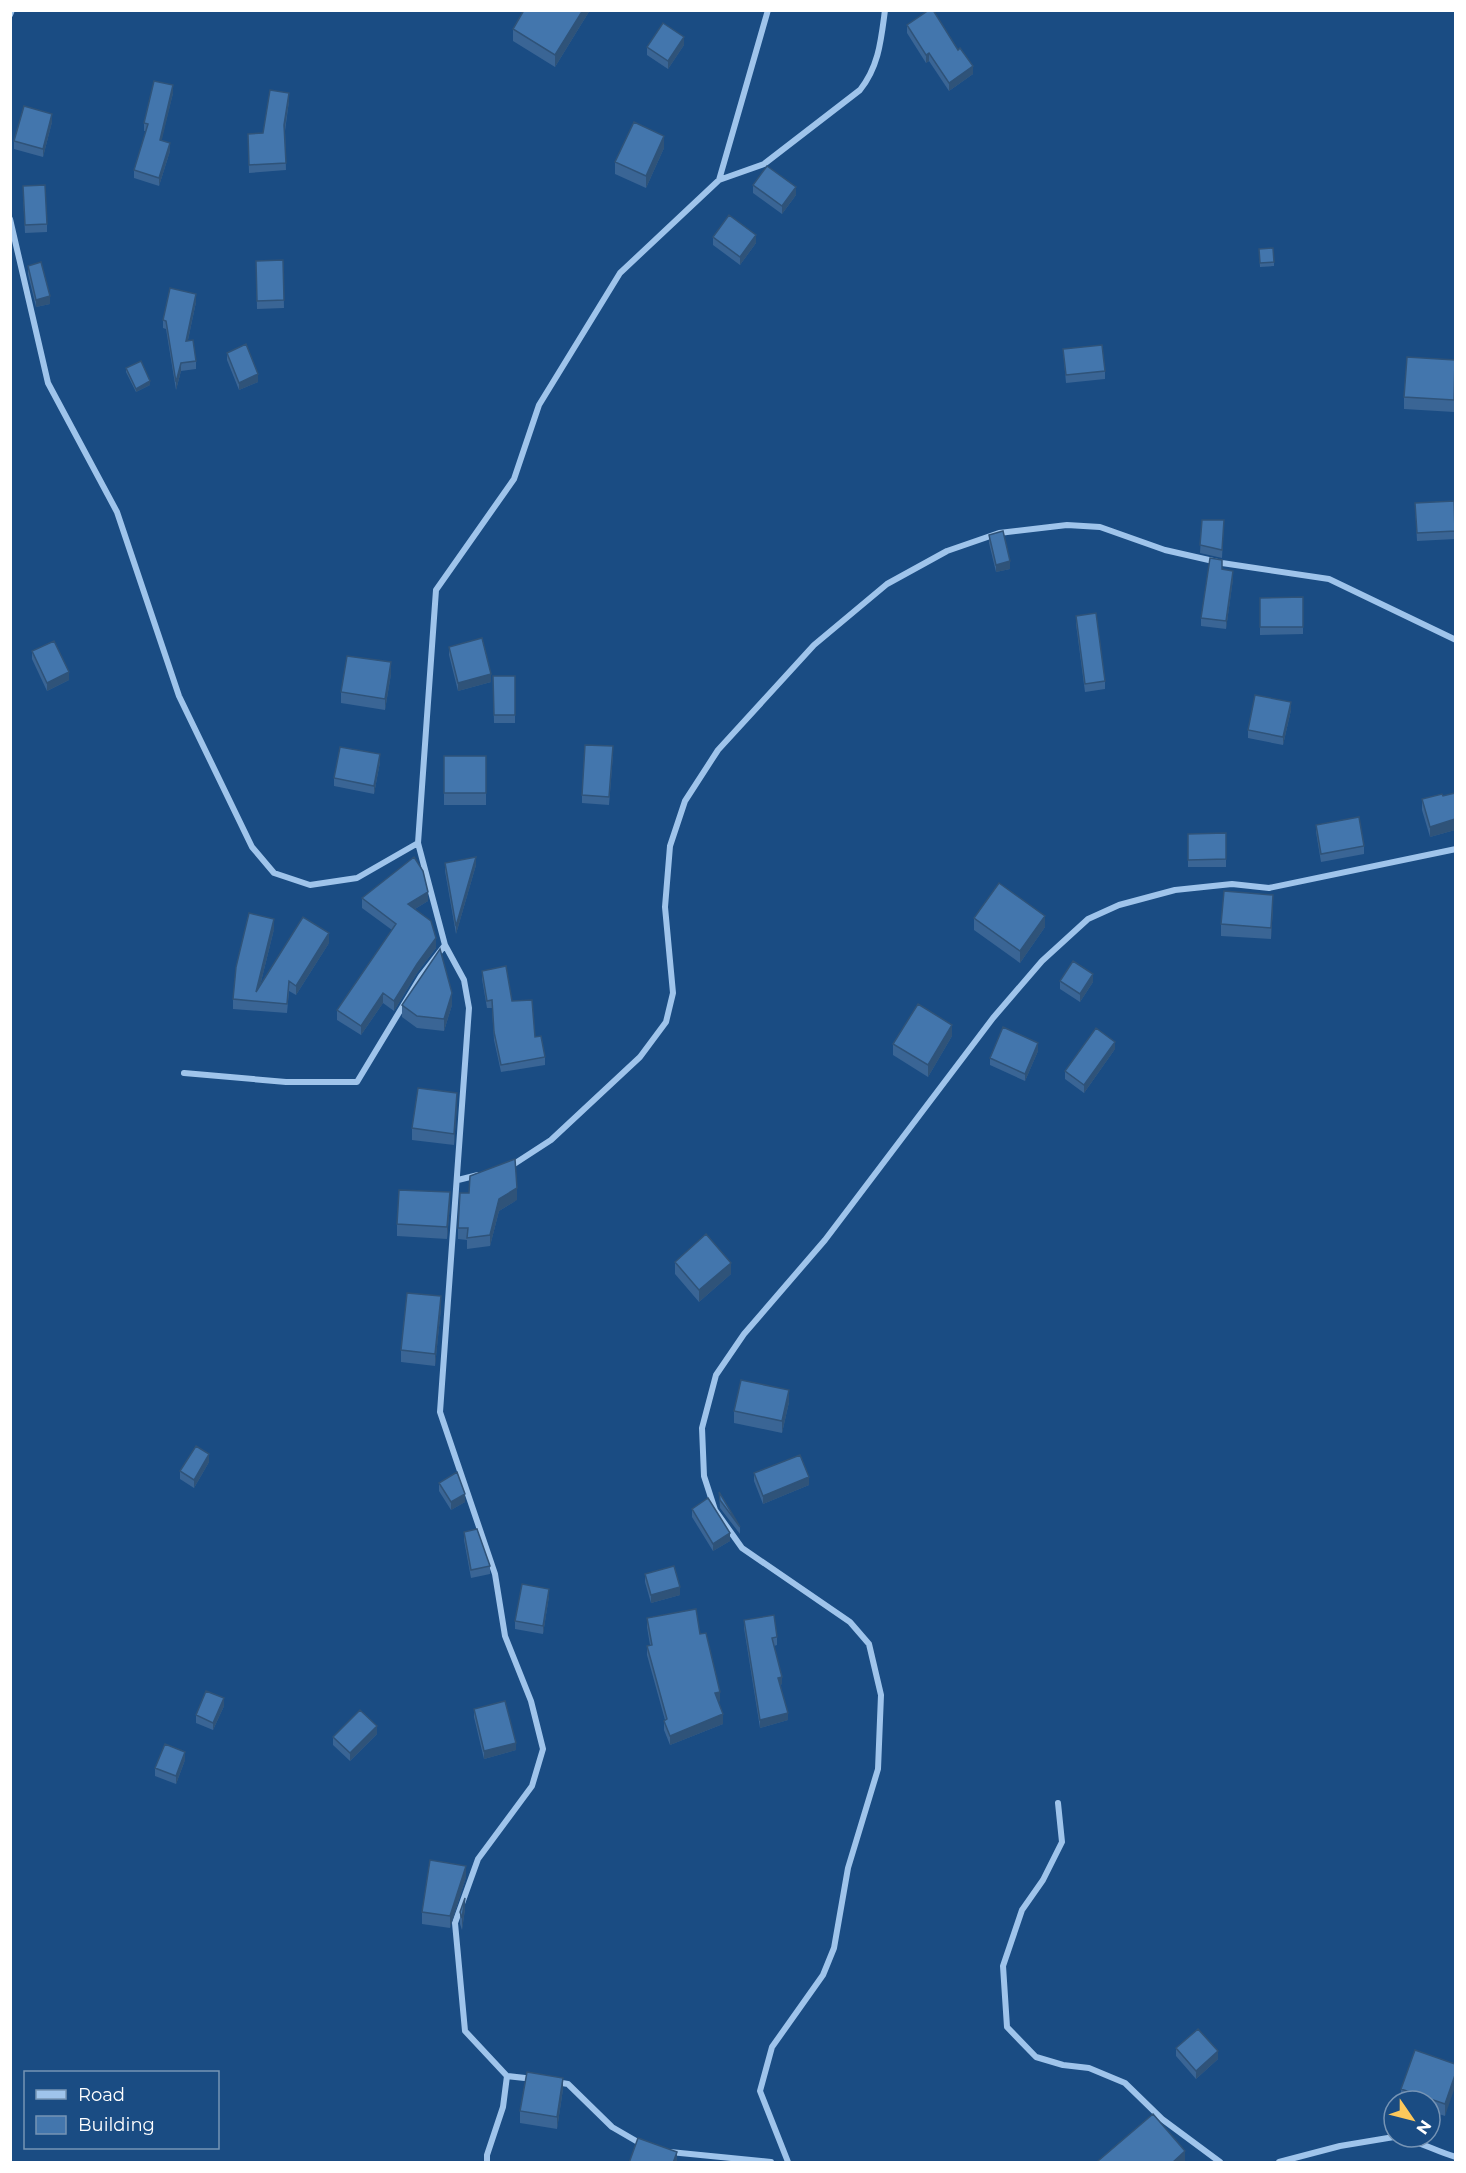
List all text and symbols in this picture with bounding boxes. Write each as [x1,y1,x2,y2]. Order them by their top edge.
legend [24,2071,219,2149]
text: Road [78,2084,125,2106]
north arrow [1382,2089,1442,2149]
text: Building [78,2114,155,2136]
text: N [1412,2117,1435,2138]

